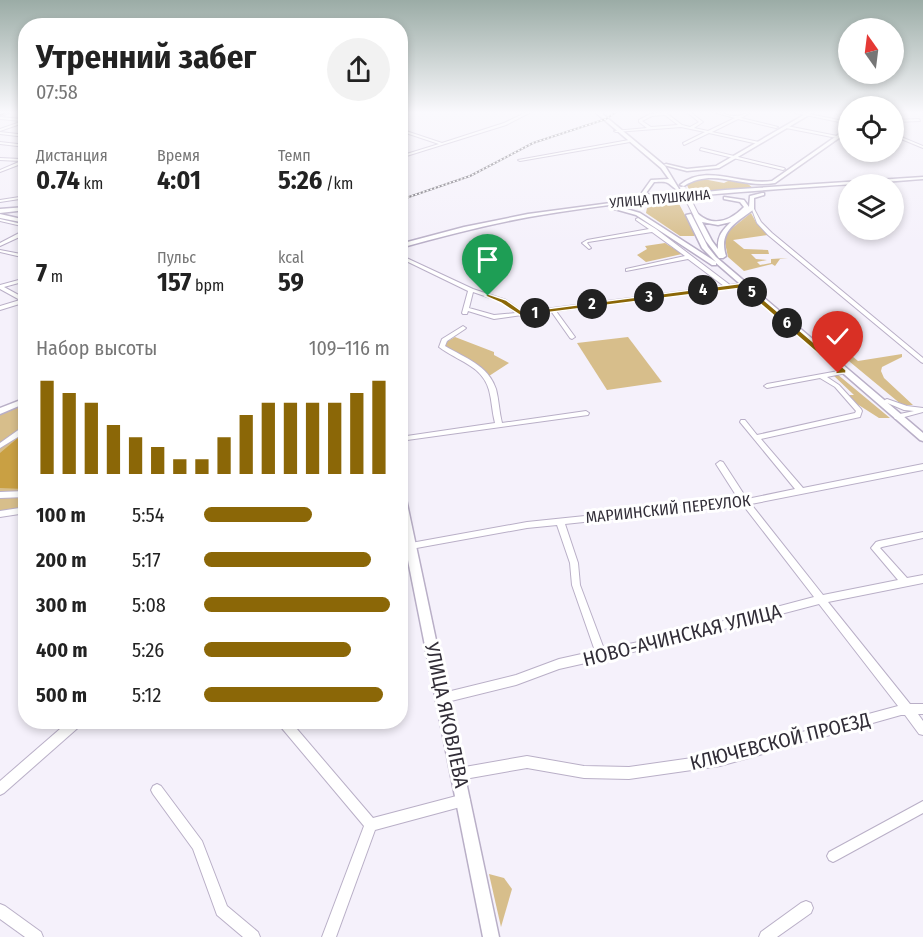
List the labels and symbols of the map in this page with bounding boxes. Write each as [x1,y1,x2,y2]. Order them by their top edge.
north arrow [838,18,904,84]
street label: УЛИЦА ПУШКИНА [608,186,712,212]
pin [462,234,513,296]
pin: 4 [688,275,718,305]
pin: 5 [737,277,767,307]
pin: 3 [634,282,664,312]
pin: 2 [577,289,607,319]
pin: 1 [520,298,550,328]
pin: 6 [772,308,802,338]
pin [812,311,863,373]
street label: МАРИИНСКИЙ ПЕРЕУЛОК [585,491,752,527]
street label: НОВО-АЧИНСКАЯ УЛИЦА [580,599,784,671]
street label: УЛИЦА ЯКОВЛЕВА [420,639,474,790]
street label: КЛЮЧЕВСКОЙ ПРОЕЗД [687,707,873,775]

